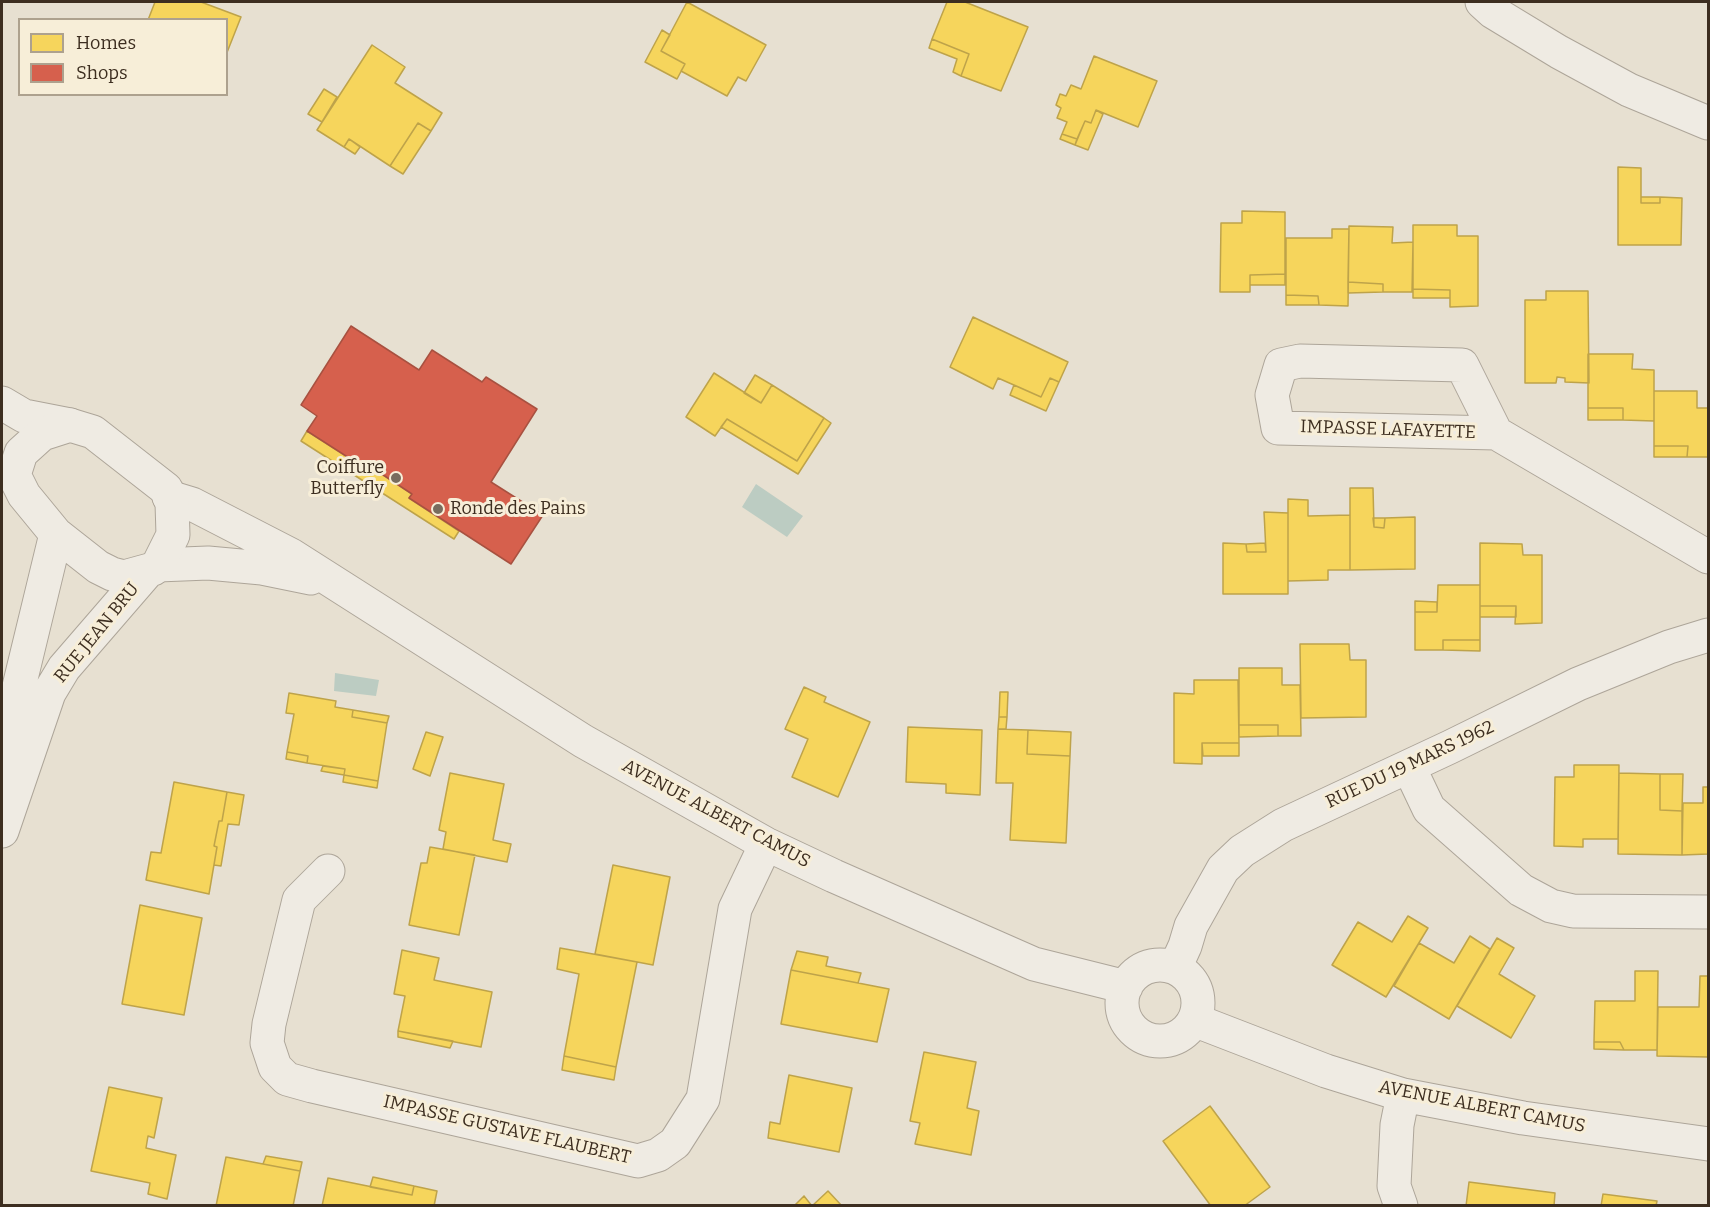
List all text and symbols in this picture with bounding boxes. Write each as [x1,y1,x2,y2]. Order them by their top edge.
legend [18,18,228,96]
text: Homes [76,32,136,54]
text: Shops [76,62,128,84]
street label: IMPASSE LAFAYETTE [1300,416,1476,444]
place label: Coiffure Butterfly [310,457,384,500]
marker: Coiffure Butterfly [389,471,403,485]
place label: Ronde des Pains [450,498,586,520]
marker: Ronde des Pains [431,502,445,516]
street label: RUE JEAN BRU [50,579,144,687]
street label: RUE DU 19 MARS 1962 [1322,717,1498,813]
street label: AVENUE ALBERT CAMUS [618,755,814,873]
street label: AVENUE ALBERT CAMUS [1377,1076,1587,1138]
street label: IMPASSE GUSTAVE FLAUBERT [381,1091,633,1169]

